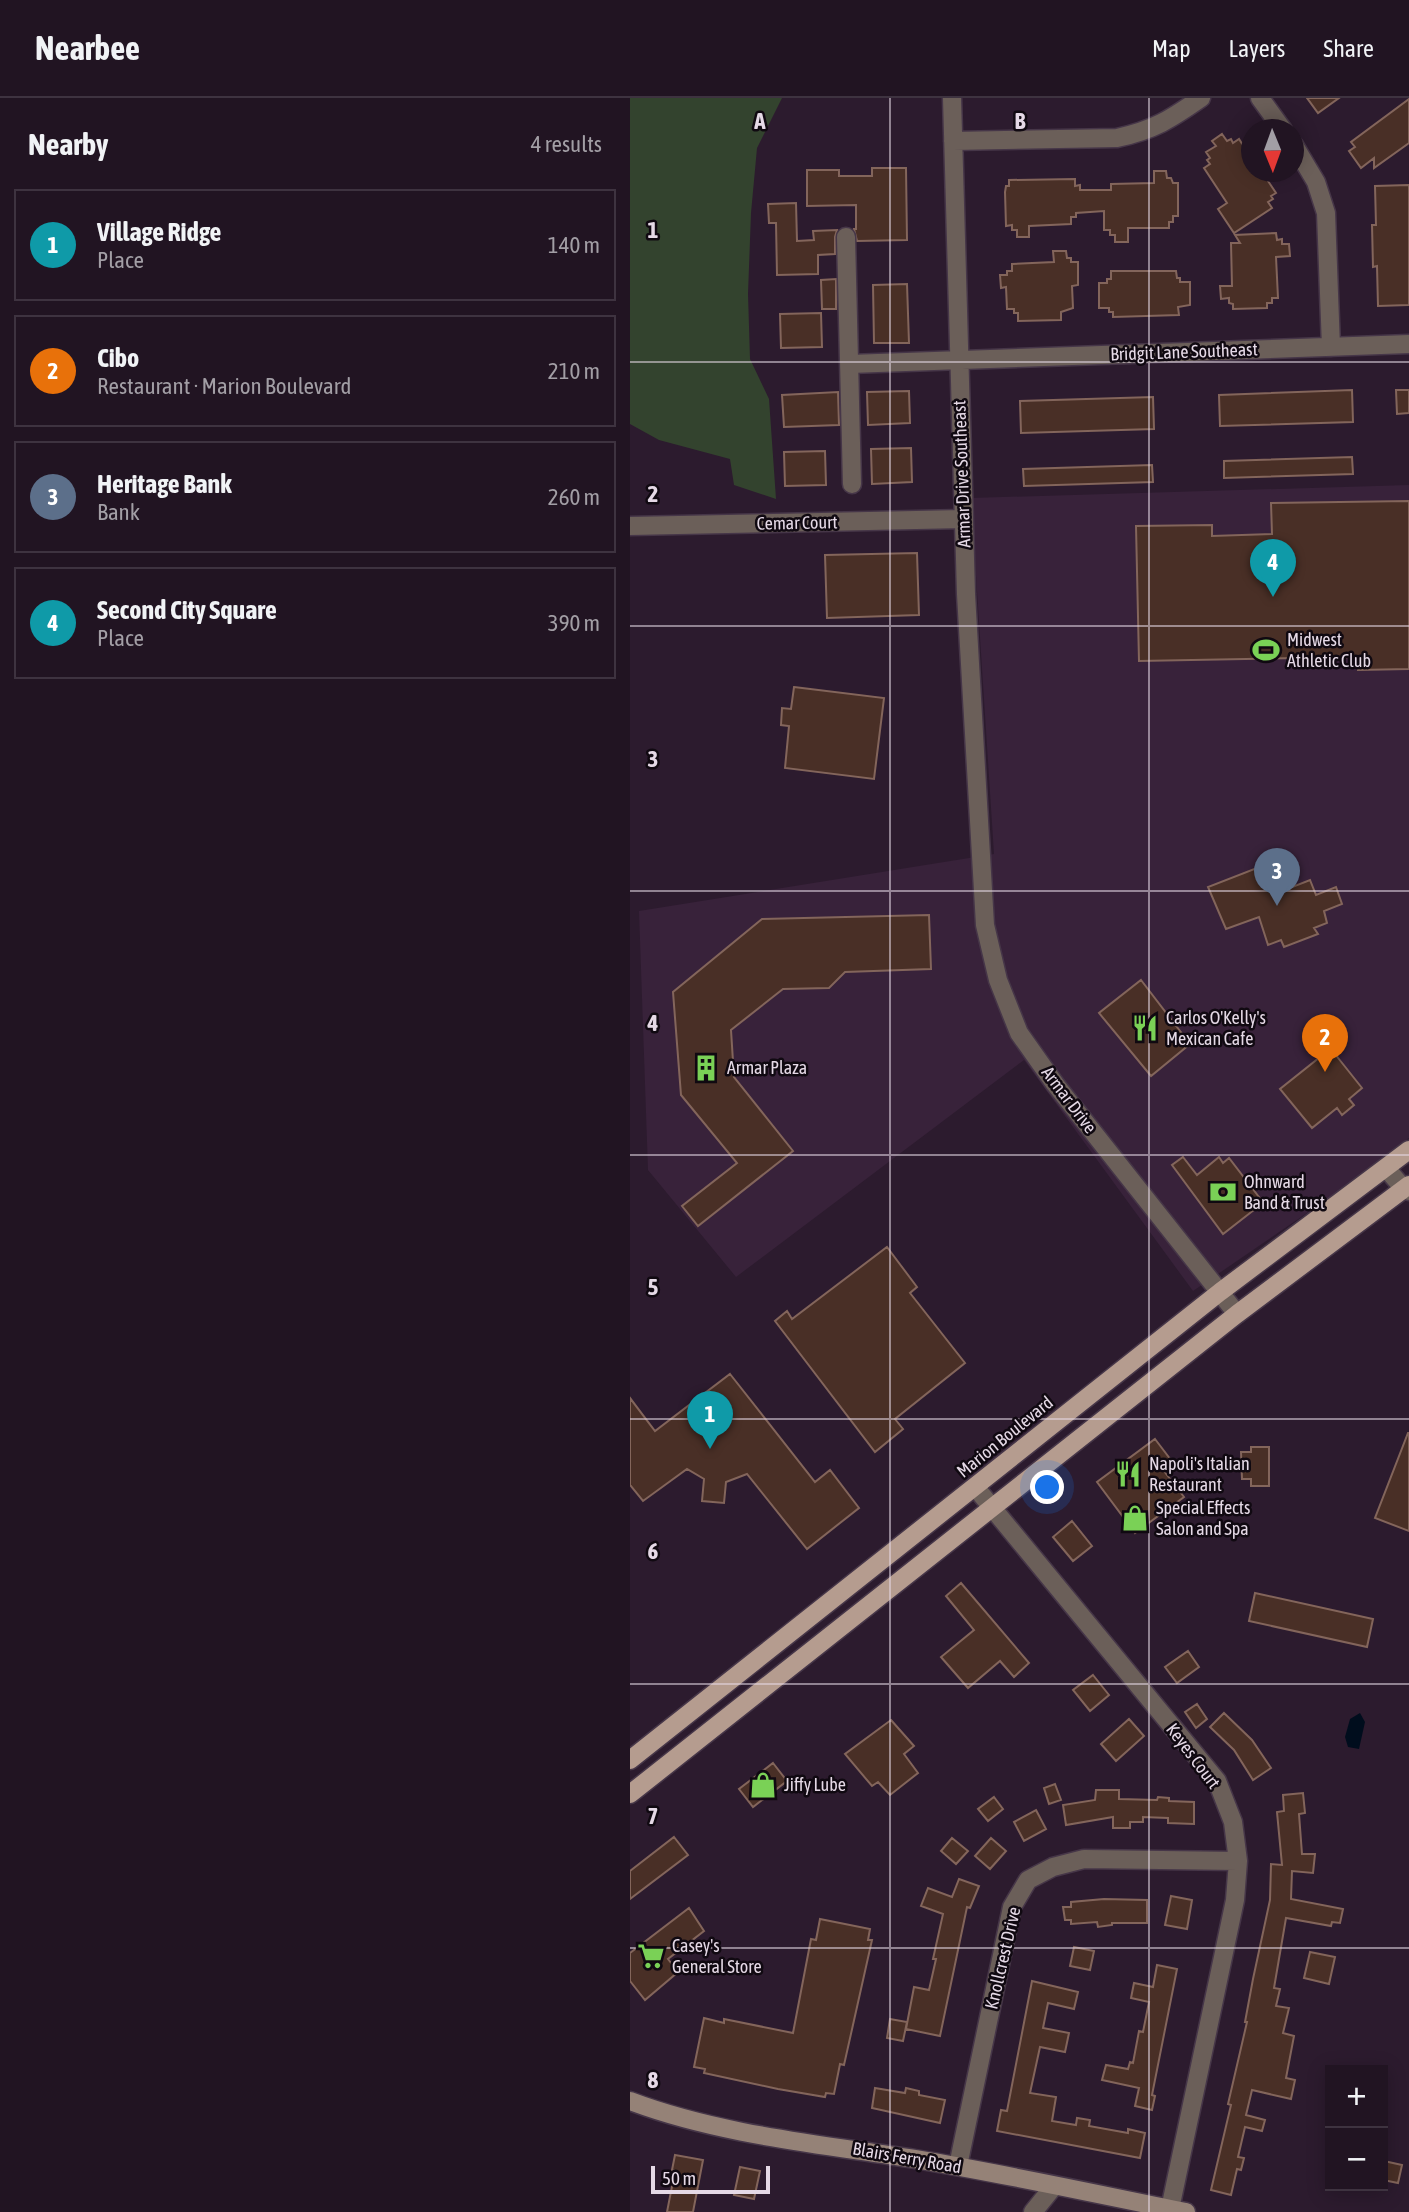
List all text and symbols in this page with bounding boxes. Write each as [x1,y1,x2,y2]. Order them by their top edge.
text: Nearbee [35,29,140,67]
text: Map [1152,35,1191,62]
text: Layers [1229,35,1285,62]
text: Share [1323,35,1374,62]
text: A [753,108,766,134]
text: B [1015,108,1026,134]
north arrow [1241,119,1304,182]
text: Nearby [28,127,108,161]
text: 4 results [531,131,602,157]
text: Village Ridge [97,217,221,247]
text: 1 [648,217,659,243]
text: 1 [48,232,58,258]
text: 140 m [548,232,600,258]
text: Place [97,247,144,273]
street label: Bridgit Lane Southeast [1110,338,1258,365]
text: Cibo [97,343,139,373]
text: 2 [48,358,58,384]
text: 210 m [548,358,600,384]
text: Restaurant · Marion Boulevard [97,373,351,399]
street label: Armar Drive Southeast [948,400,975,548]
text: Heritage Bank [97,469,232,499]
text: 2 [648,481,658,507]
text: 3 [48,484,58,510]
text: 260 m [548,484,600,510]
text: Bank [97,499,140,525]
street label: Cemar Court [756,511,838,534]
pin: 4 [1250,539,1296,597]
text: Second City Square [97,595,277,625]
text: 4 [48,610,58,636]
text: 390 m [548,610,600,636]
text: Place [97,625,144,651]
place label: Midwest Athletic Club [1287,629,1371,671]
sports icon: Midwest Athletic Club [1251,635,1281,665]
text: 3 [648,746,658,772]
pin: 3 [1254,848,1300,906]
place label: Carlos O'Kelly's Mexican Cafe [1166,1007,1266,1049]
text: 4 [647,1010,659,1036]
restaurant icon: Carlos O'Kelly's Mexican Cafe [1130,1013,1160,1043]
pin: 2 [1302,1014,1348,1072]
building icon: Armar Plaza [691,1053,721,1083]
place label: Armar Plaza [727,1057,807,1078]
street label: Armar Drive [1037,1062,1101,1137]
place label: Ohnward Band & Trust [1244,1171,1325,1213]
bank icon: Ohnward Band & Trust [1208,1177,1238,1207]
text: 5 [648,1274,659,1300]
pin: 1 [687,1391,733,1449]
street label: Marion Boulevard [953,1392,1057,1482]
place label: Napoli's Italian Restaurant [1149,1453,1250,1495]
restaurant icon: Napoli's Italian Restaurant [1113,1459,1143,1489]
your location [1030,1470,1064,1504]
place label: Special Effects Salon and Spa [1156,1497,1250,1539]
shop icon: Special Effects Salon and Spa [1120,1503,1150,1533]
text: 6 [648,1538,659,1564]
street label: Keyes Court [1162,1719,1225,1792]
shop icon: Jiffy Lube [748,1770,778,1800]
place label: Jiffy Lube [784,1774,846,1795]
text: 7 [648,1803,658,1829]
street label: Knollcrest Drive [981,1905,1024,2011]
place label: Casey's General Store [672,1935,762,1977]
supermarket icon: Casey's General Store [636,1941,666,1971]
map controls [1325,2065,1388,2191]
button: + [1325,2065,1388,2128]
text: 8 [648,2067,659,2093]
button: − [1325,2128,1388,2191]
street label: Blairs Ferry Road [851,2138,963,2177]
scale bar [651,2163,770,2195]
text: 50 m [662,2167,696,2189]

